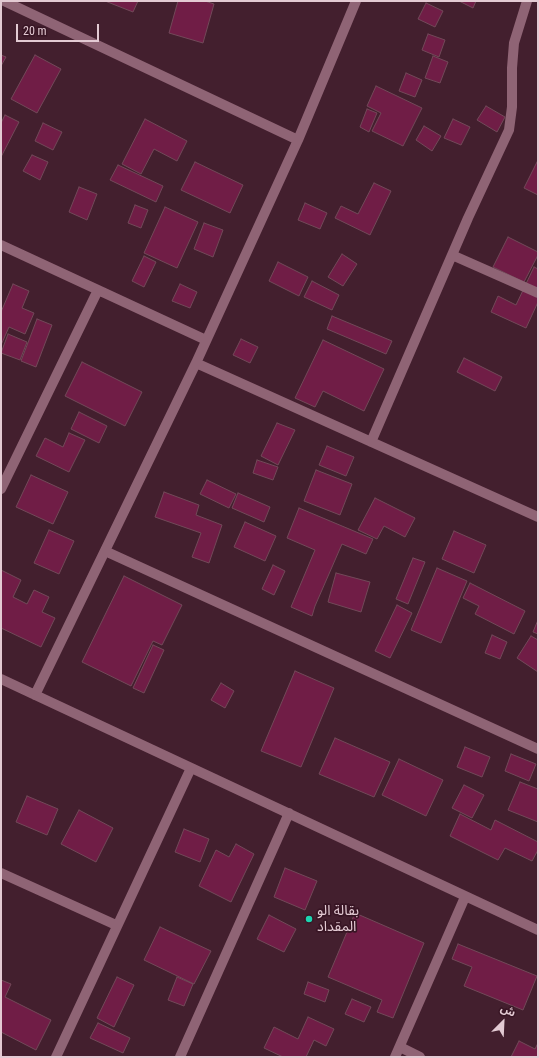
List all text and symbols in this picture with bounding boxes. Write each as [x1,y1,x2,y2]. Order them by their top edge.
scale bar [18,16,101,42]
text: 20 m [23,24,47,38]
place label: بقالة الو المقداد [317,903,359,936]
marker: بقالة الو المقداد [304,914,314,924]
north arrow [483,1002,523,1042]
text: ش [499,1002,518,1020]

